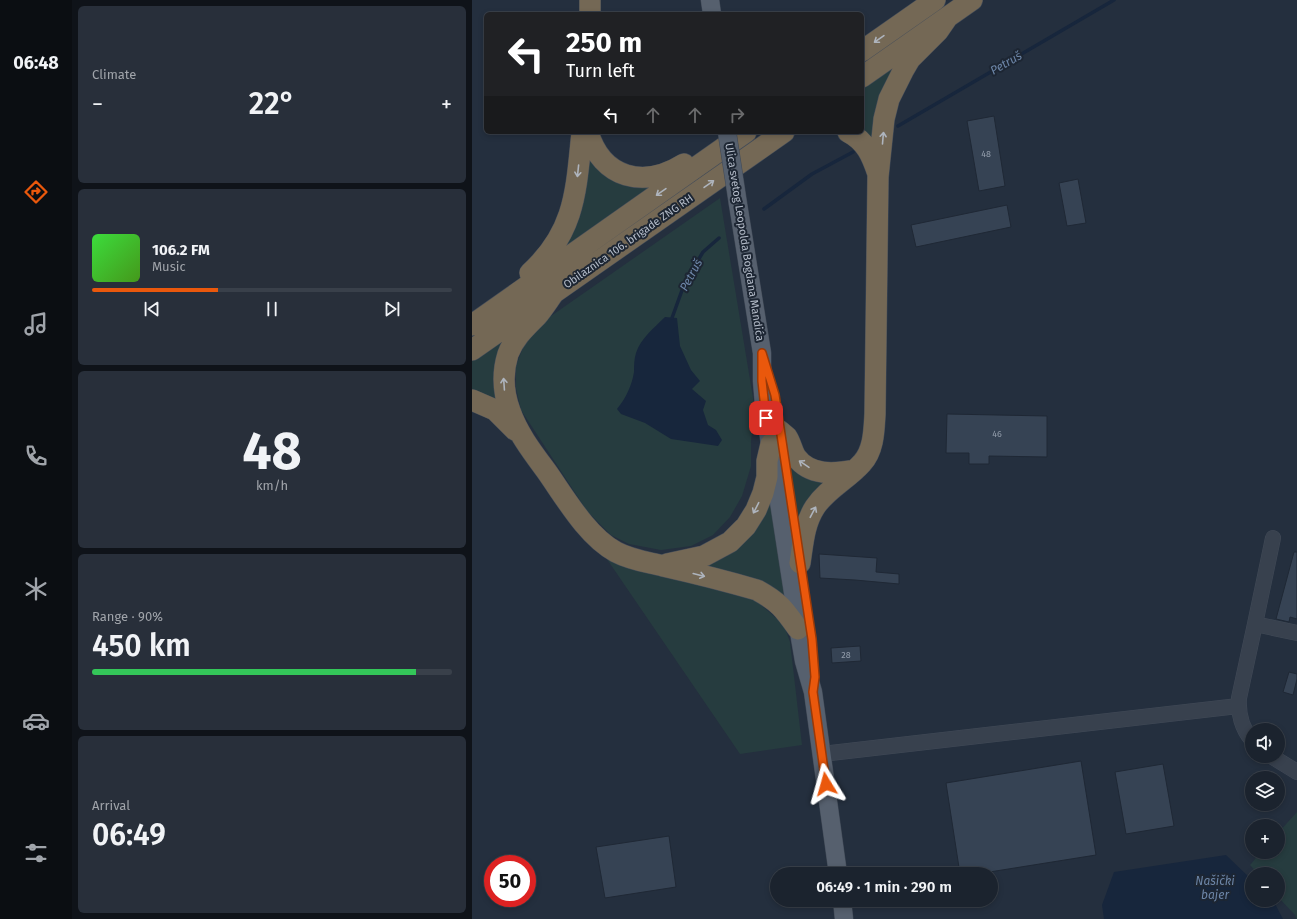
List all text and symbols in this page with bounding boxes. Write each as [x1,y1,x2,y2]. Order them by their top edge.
text: 250 m [566,26,642,59]
icon: left [500,28,552,80]
one-way arrow [874,35,885,43]
water label: Petruš [988,48,1025,78]
text: 06:48 [13,52,59,74]
text: Turn left [566,60,635,82]
text: Climate [92,67,136,82]
text: 22° [249,86,295,122]
text: − [92,91,103,118]
text: + [441,91,452,118]
icon: left [600,104,622,126]
icon: ahead [642,104,664,126]
icon: ahead [684,104,706,126]
icon: right [726,104,748,126]
one-way arrow [879,132,886,145]
street label: Ulica svetog Leopolda Bogdana Mandića [722,142,767,342]
house number: 48 [981,149,991,159]
one-way arrow [574,164,581,177]
icon: directions [22,178,50,206]
one-way arrow [704,180,715,188]
one-way arrow [656,188,667,196]
street label: Obilaznica 106. brigade ZNG RH [561,192,696,291]
text: 106.2 FM [152,241,210,259]
water label: Petruš [677,256,705,293]
text: Music [152,259,186,274]
icon: previous [141,298,163,320]
icon: pause [261,298,283,320]
icon: next [381,298,403,320]
icon: music [22,310,50,338]
one-way arrow [501,378,508,391]
pin [749,401,783,435]
icon: arrive [755,407,777,429]
text: 48 [242,420,302,483]
house number: 46 [992,429,1002,439]
icon: phone [22,442,50,470]
one-way arrow [799,460,810,468]
text: km/h [256,478,288,493]
one-way arrow [752,502,760,514]
one-way arrow [810,506,817,518]
one-way arrow [692,572,705,579]
icon: climate [22,575,50,603]
text: Range · 90% [92,609,163,624]
text: 450 km [92,628,191,664]
house number: 28 [841,650,851,660]
icon: car [22,707,50,735]
map controls [1245,723,1285,907]
button: sound [1245,723,1285,763]
position arrow [805,763,847,805]
button: layers [1245,771,1285,811]
text: Arrival [92,798,130,813]
text: 06:49 [92,817,166,853]
button: + [1245,819,1285,859]
icon: filters [22,839,50,867]
speed limit sign: 50 [484,855,536,907]
button: − [1245,867,1285,907]
water label: Našički bajer [1195,874,1235,902]
text: 06:49 · 1 min · 290 m [816,878,952,896]

